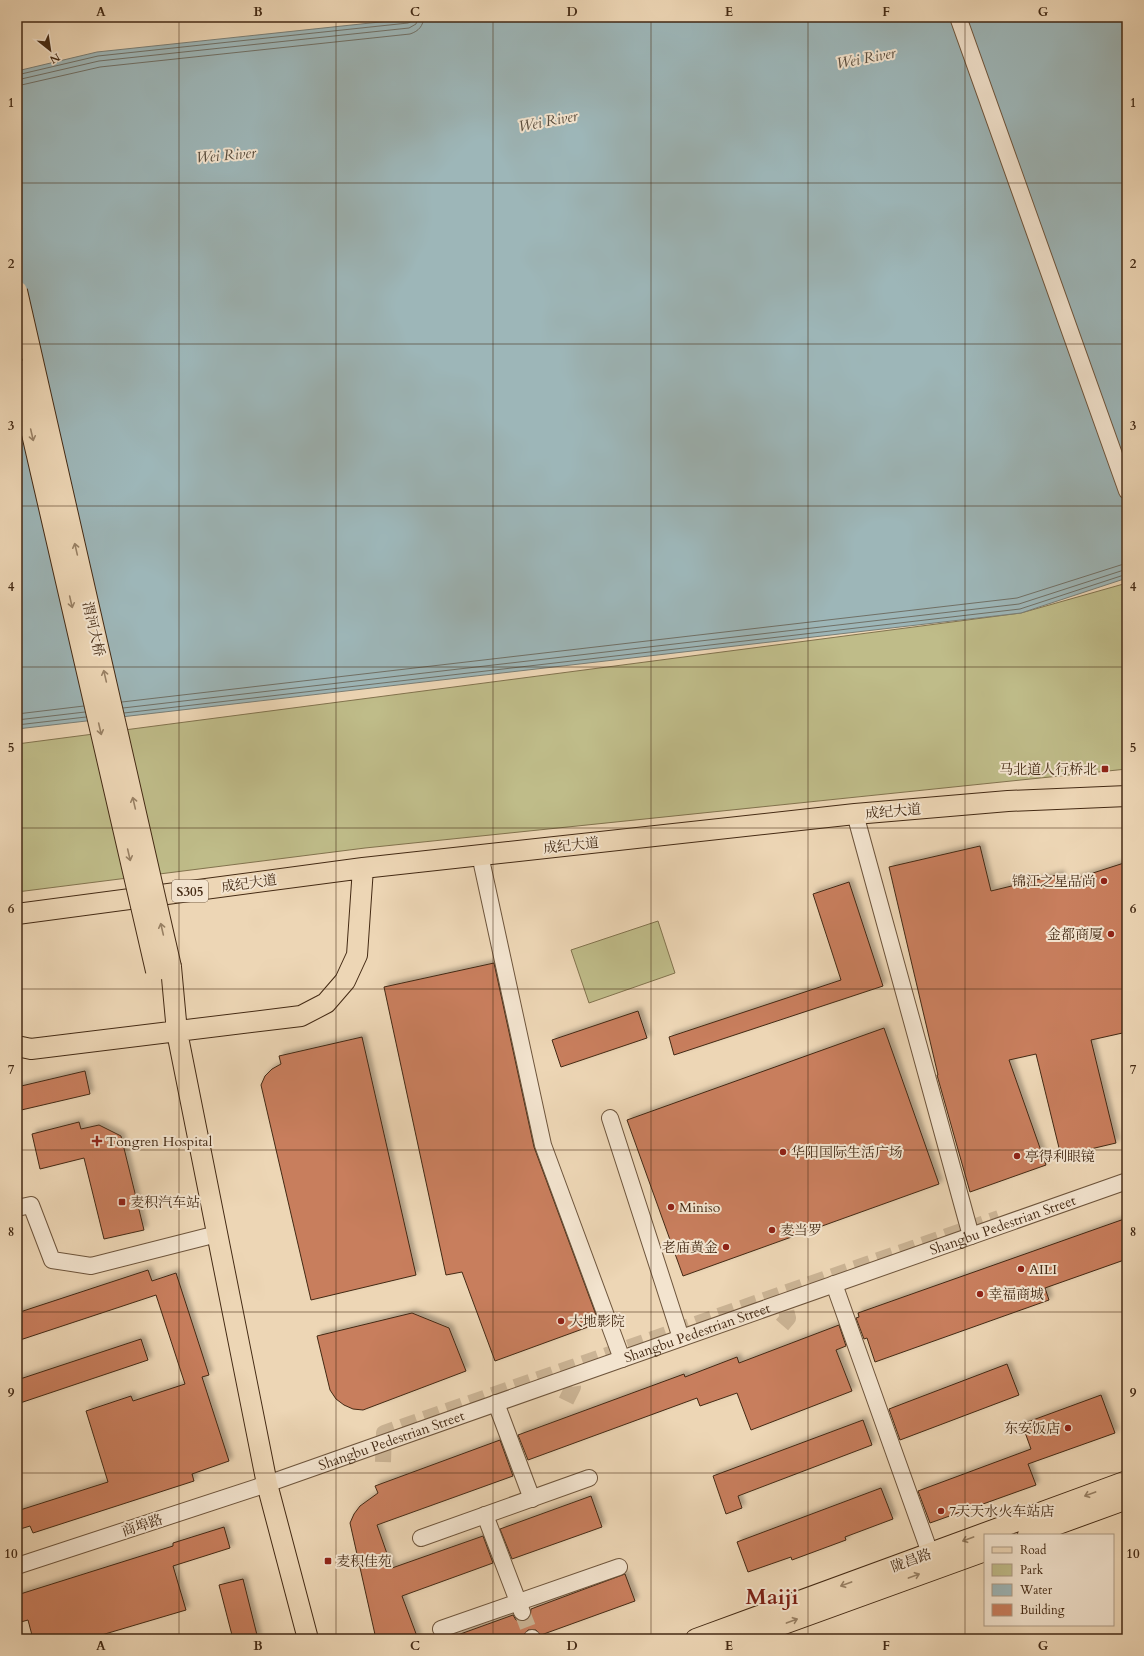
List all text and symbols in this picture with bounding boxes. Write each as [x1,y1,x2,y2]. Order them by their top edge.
text: A [96,3,106,21]
text: B [253,3,263,21]
text: C [410,3,420,21]
text: D [566,3,578,21]
text: E [725,3,733,21]
text: F [882,3,890,21]
text: G [1038,3,1049,21]
north arrow [30,30,70,70]
water label: Wei River [835,42,898,74]
text: N [46,49,63,67]
text: 1 [8,94,14,112]
text: 1 [1130,94,1136,112]
water label: Wei River [517,105,580,137]
water label: Wei River [195,142,258,168]
text: 2 [8,255,15,273]
text: 2 [1130,255,1137,273]
text: 3 [8,417,15,435]
text: 3 [1130,417,1137,435]
one-way arrow [29,428,37,441]
one-way arrow [71,543,79,556]
text: 4 [8,578,15,596]
text: 4 [1130,578,1137,596]
one-way arrow [67,595,75,608]
street label: 渭河大桥 [78,600,109,659]
one-way arrow [100,670,108,683]
one-way arrow [97,722,105,735]
text: 5 [8,739,14,757]
text: 5 [1130,739,1136,757]
place label: 马北道人行桥北 [999,760,1097,779]
marker: 马北道人行桥北 [1100,764,1110,774]
one-way arrow [129,797,137,810]
street label: 成纪大道 [864,800,922,823]
street label: 成纪大道 [542,833,600,858]
one-way arrow [126,849,134,862]
street label: 成纪大道 [220,870,278,897]
place label: 锦江之星品尚 [1012,872,1096,891]
marker: 锦江之星品尚 [1099,876,1109,886]
road number: S305 [172,880,208,902]
text: 6 [8,900,15,918]
text: 6 [1130,900,1137,918]
one-way arrow [158,923,166,936]
place label: 金都商厦 [1047,925,1103,944]
marker: 金都商厦 [1106,929,1116,939]
text: 7 [8,1061,15,1079]
text: 7 [1130,1061,1137,1079]
place label: Tongren Hospital [106,1132,213,1151]
marker: Tongren Hospital [91,1135,103,1147]
place label: 华阳国际生活广场 [791,1143,903,1162]
marker: 华阳国际生活广场 [778,1147,788,1157]
place label: 亭得利眼镜 [1025,1147,1095,1166]
marker: 亭得利眼镜 [1012,1151,1022,1161]
street label: Shangbu Pedestrian Street [927,1191,1079,1260]
place label: 麦积汽车站 [130,1193,200,1212]
marker: 麦积汽车站 [117,1197,127,1207]
place label: Miniso [679,1198,721,1217]
marker: Miniso [666,1202,676,1212]
place label: 麦当罗 [780,1221,822,1240]
text: 8 [8,1223,14,1241]
text: 8 [1130,1223,1136,1241]
marker: 麦当罗 [767,1225,777,1235]
place label: 老庙黄金 [662,1238,718,1257]
marker: 老庙黄金 [721,1242,731,1252]
place label: AILI [1029,1260,1057,1279]
marker: AILI [1016,1264,1026,1274]
place label: 幸福商城 [988,1285,1044,1304]
marker: 幸福商城 [975,1289,985,1299]
street label: Shangbu Pedestrian Street [622,1298,773,1367]
place label: 大地影院 [569,1312,625,1331]
marker: 大地影院 [556,1316,566,1326]
text: 9 [8,1384,15,1402]
text: 9 [1130,1384,1137,1402]
street label: Shangbu Pedestrian Street [316,1406,468,1475]
place label: 东安饭店 [1004,1419,1060,1438]
marker: 东安饭店 [1063,1423,1073,1433]
one-way arrow [1085,1491,1097,1499]
place label: 7天天水火车站店 [949,1502,1054,1521]
marker: 7天天水火车站店 [936,1506,946,1516]
street label: 商埠路 [119,1510,165,1541]
legend [984,1534,1114,1626]
one-way arrow [963,1536,975,1544]
text: Road [1020,1542,1047,1558]
street label: 陇昌路 [888,1544,934,1577]
text: 10 [4,1545,18,1563]
text: 10 [1126,1545,1140,1563]
place label: 麦积佳苑 [336,1552,392,1571]
marker: 麦积佳苑 [323,1556,333,1566]
text: Park [1020,1562,1044,1578]
one-way arrow [908,1572,920,1580]
one-way arrow [840,1581,853,1588]
district label: Maiji [746,1582,798,1612]
text: Water [1019,1582,1053,1598]
text: Building [1020,1602,1065,1618]
one-way arrow [785,1617,798,1624]
text: A [96,1637,106,1655]
text: B [253,1637,263,1655]
text: C [410,1637,420,1655]
text: D [566,1637,578,1655]
text: E [725,1637,733,1655]
text: F [882,1637,890,1655]
text: G [1038,1637,1049,1655]

